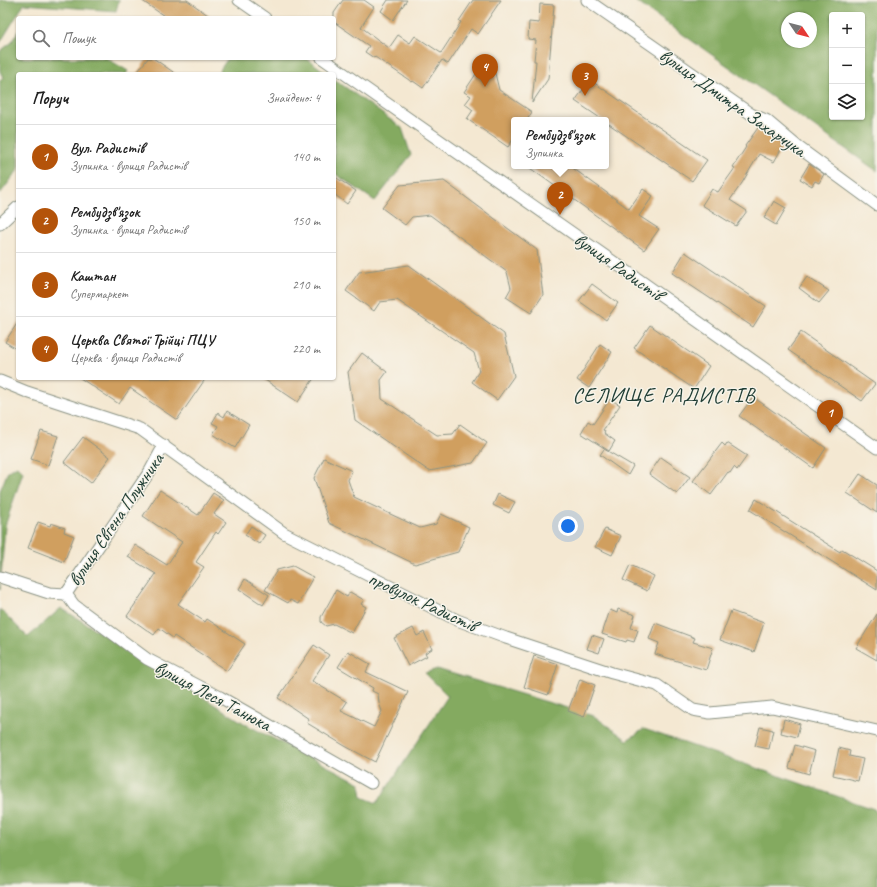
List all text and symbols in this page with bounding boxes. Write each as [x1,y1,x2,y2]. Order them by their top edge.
north arrow [781,12,817,48]
map controls [829,12,865,120]
button: + [829,12,865,48]
search box [16,16,336,60]
icon: search [30,27,52,49]
text: Пошук [62,29,95,48]
street label: вулиця Дмитра Захарчука [654,43,812,164]
button: − [829,48,865,84]
pin: 4 [472,54,498,87]
pin: 3 [572,63,598,96]
button: layers [829,84,865,120]
text: Поруч [32,88,68,109]
text: Знайдено: 4 [266,90,320,106]
popup [511,117,609,169]
text: Рембудзв'язок [525,126,595,145]
text: Вул. Радистів [70,139,145,158]
text: Зупинка [525,145,562,161]
text: 1 [42,149,48,165]
text: 140 m [292,149,320,165]
text: Зупинка · вулиця Радистів [70,158,187,174]
pin: 2 [547,182,573,215]
text: Рембудзв'язок [70,203,140,222]
text: 2 [42,213,48,229]
text: 150 m [292,213,320,229]
text: Зупинка · вулиця Радистів [70,222,187,238]
street label: вулиця Радистів [569,227,671,309]
text: Каштан [70,267,116,286]
text: 3 [42,277,48,293]
text: 210 m [292,277,320,293]
text: Супермаркет [70,286,128,302]
text: Церква Святої Трійці ПЦУ [70,331,214,350]
text: 4 [42,341,48,357]
text: 220 m [292,341,320,357]
text: Церква · вулиця Радистів [70,350,181,366]
district label: СЕЛИЩЕ РАДИСТІВ [573,382,757,408]
pin: 1 [817,400,843,433]
street label: вулиця Євгена Плужника [62,447,170,591]
your location [558,516,578,536]
street label: провулок Радистів [364,566,485,639]
street label: вулиця Леся Танюка [150,655,276,737]

